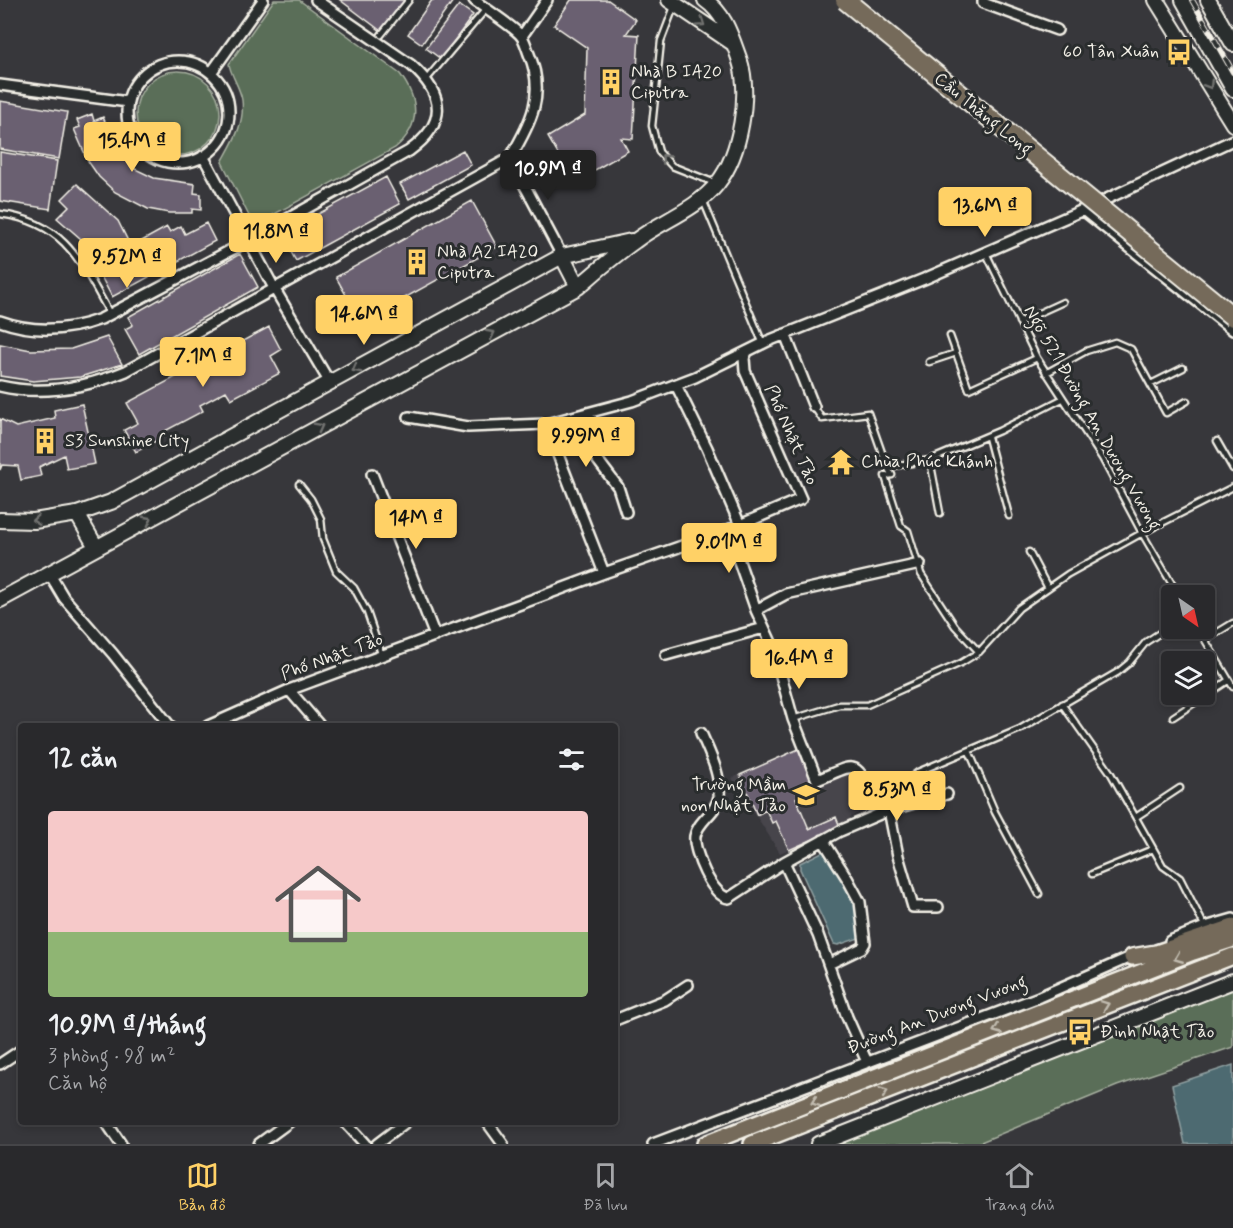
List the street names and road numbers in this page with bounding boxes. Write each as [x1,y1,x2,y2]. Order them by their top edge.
street label: Cầu Thăng Long [928,67,1037,163]
street label: Ngõ 521 Đường An Dương Vương [1016,301,1166,536]
street label: Phố Nhật Tảo [758,381,824,489]
street label: Phố Nhật Tảo [278,627,386,687]
street label: Đường An Dương Vương [844,970,1031,1062]

